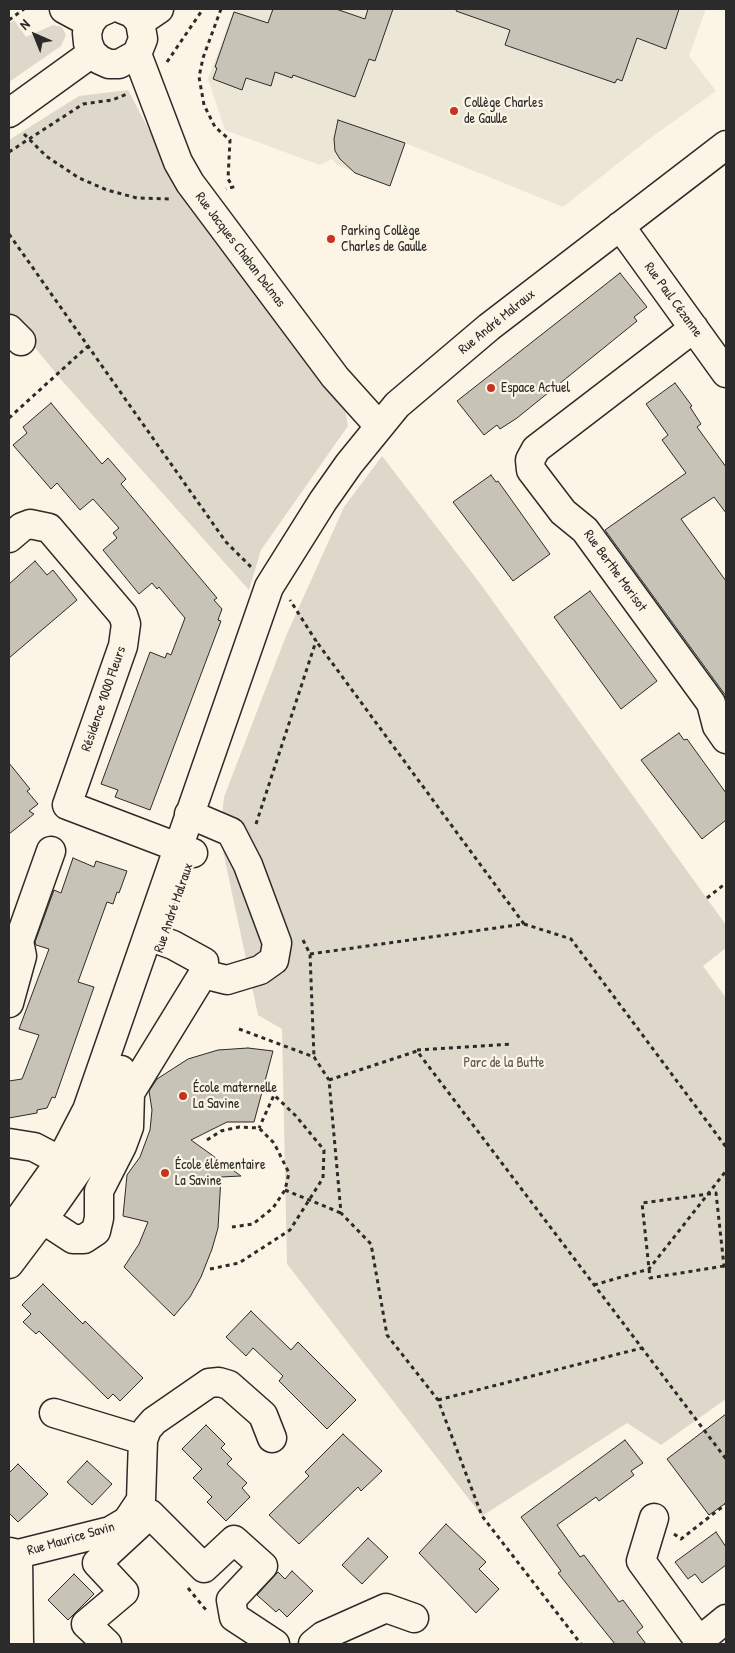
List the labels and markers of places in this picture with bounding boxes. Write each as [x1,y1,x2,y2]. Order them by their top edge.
place label: Collège Charles de Gaulle [464,95,543,128]
marker: Collège Charles de Gaulle [448,105,460,117]
place label: Parking Collège Charles de Gaulle [341,223,427,256]
marker: Parking Collège Charles de Gaulle [325,233,337,245]
place label: Espace Actuel [501,380,570,396]
marker: Espace Actuel [485,382,497,394]
place label: École maternelle La Savine [193,1080,277,1112]
marker: École maternelle La Savine [177,1090,189,1102]
place label: École élémentaire La Savine [175,1157,265,1190]
marker: École élémentaire La Savine [159,1167,171,1179]

